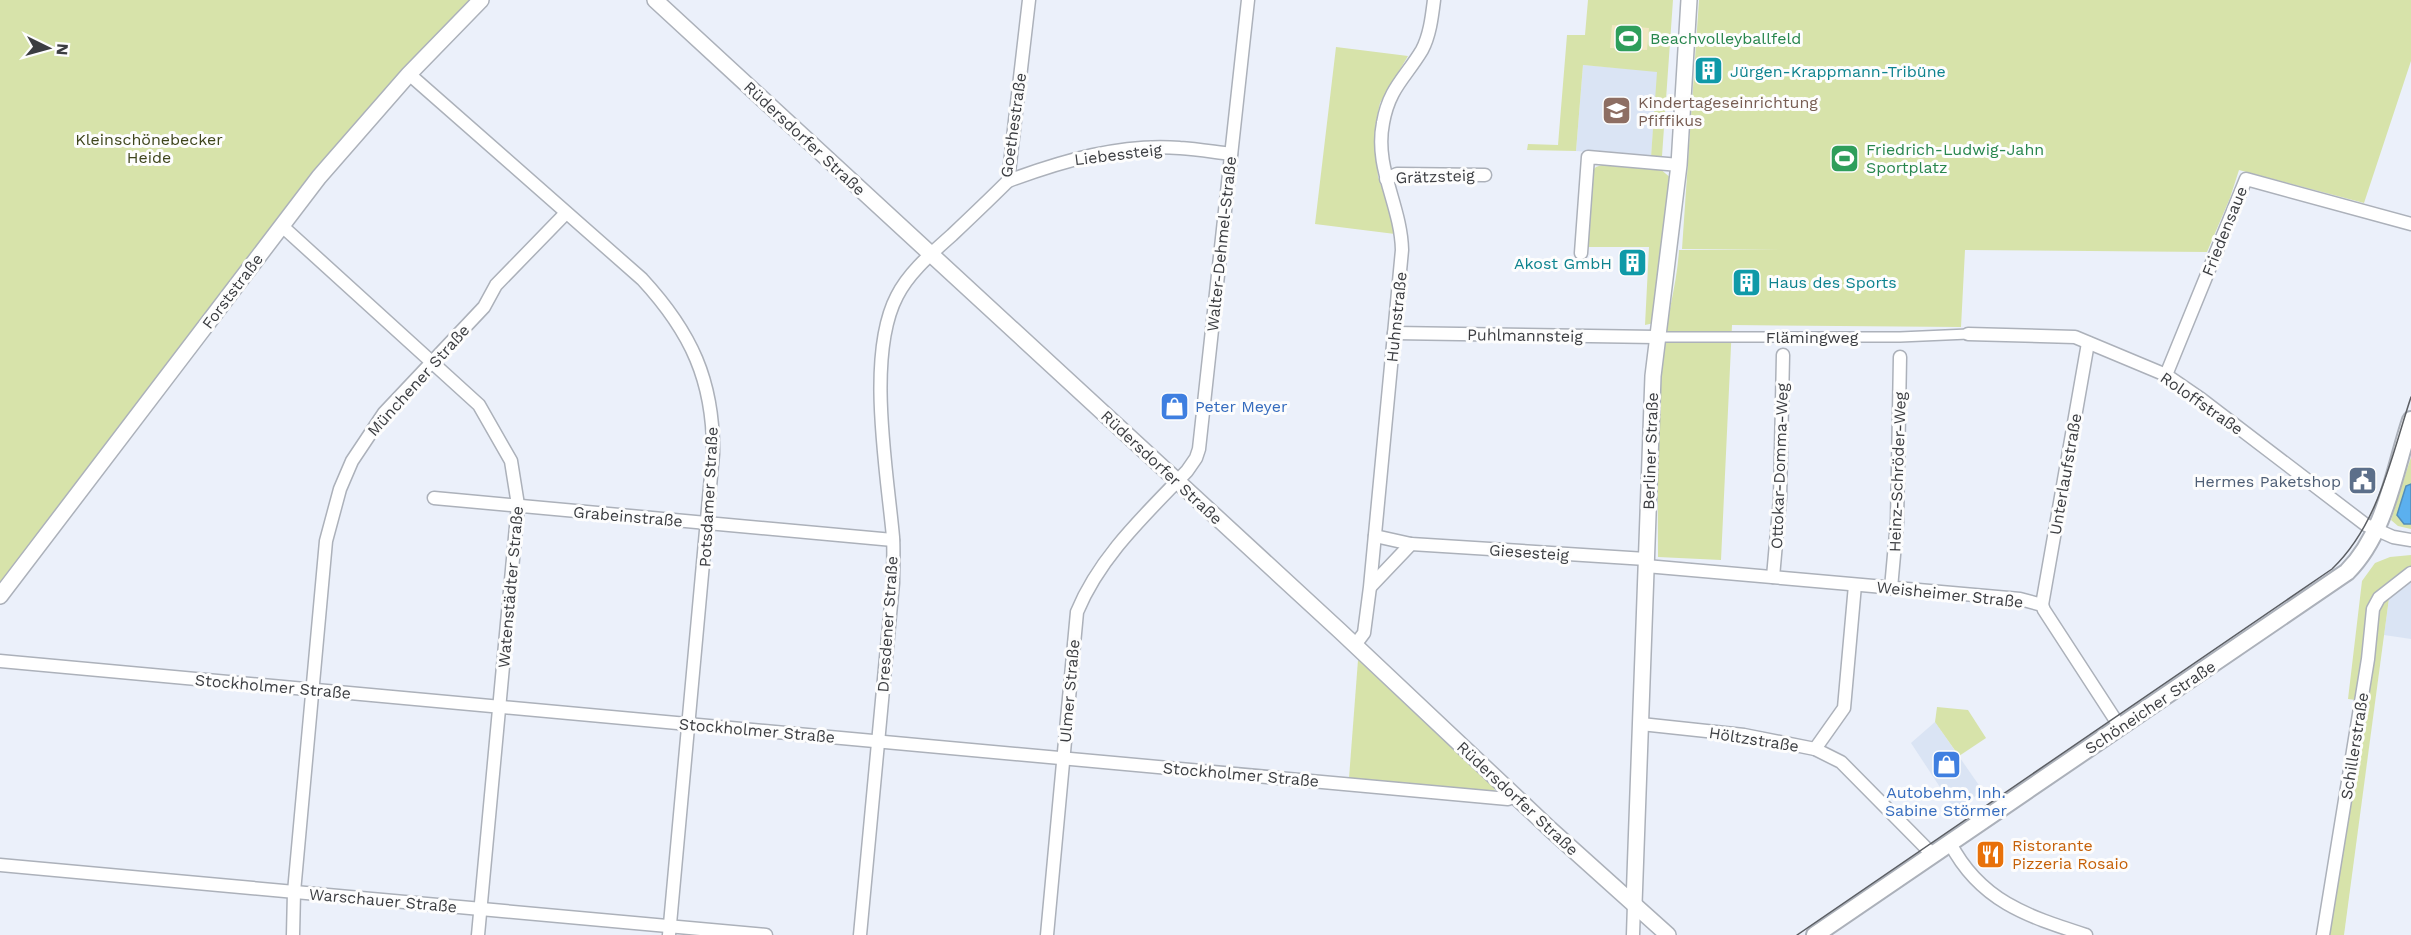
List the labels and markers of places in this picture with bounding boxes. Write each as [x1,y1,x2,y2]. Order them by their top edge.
sports icon: Beachvolleyballfeld [1613,22,1645,54]
place label: Beachvolleyballfeld [1650,29,1801,48]
building icon: Jürgen-Krappmann-Tribüne [1693,55,1725,87]
place label: Jürgen-Krappmann-Tribüne [1730,62,1946,81]
place label: Kindertageseinrichtung Pfiffikus [1638,93,1818,130]
school or university icon: Kindertageseinrichtung Pfiffikus [1601,95,1633,127]
place label: Friedrich-Ludwig-Jahn Sportplatz [1866,140,2044,177]
sports icon: Friedrich-Ludwig-Jahn Sportplatz [1829,142,1861,174]
building icon: Akost GmbH [1617,247,1649,279]
place label: Akost GmbH [1514,254,1612,273]
building icon: Haus des Sports [1731,266,1763,298]
place label: Haus des Sports [1768,273,1897,292]
shop icon: Peter Meyer [1158,390,1190,422]
place label: Peter Meyer [1195,397,1288,416]
public building icon: Hermes Paketshop [2346,465,2378,497]
place label: Hermes Paketshop [2194,472,2341,491]
shop icon: Autobehm, Inh. Sabine Störmer [1930,748,1962,780]
place label: Autobehm, Inh. Sabine Störmer [1885,783,2008,820]
place label: Ristorante Pizzeria Rosaio [2012,836,2128,873]
restaurant icon: Ristorante Pizzeria Rosaio [1975,838,2007,870]

